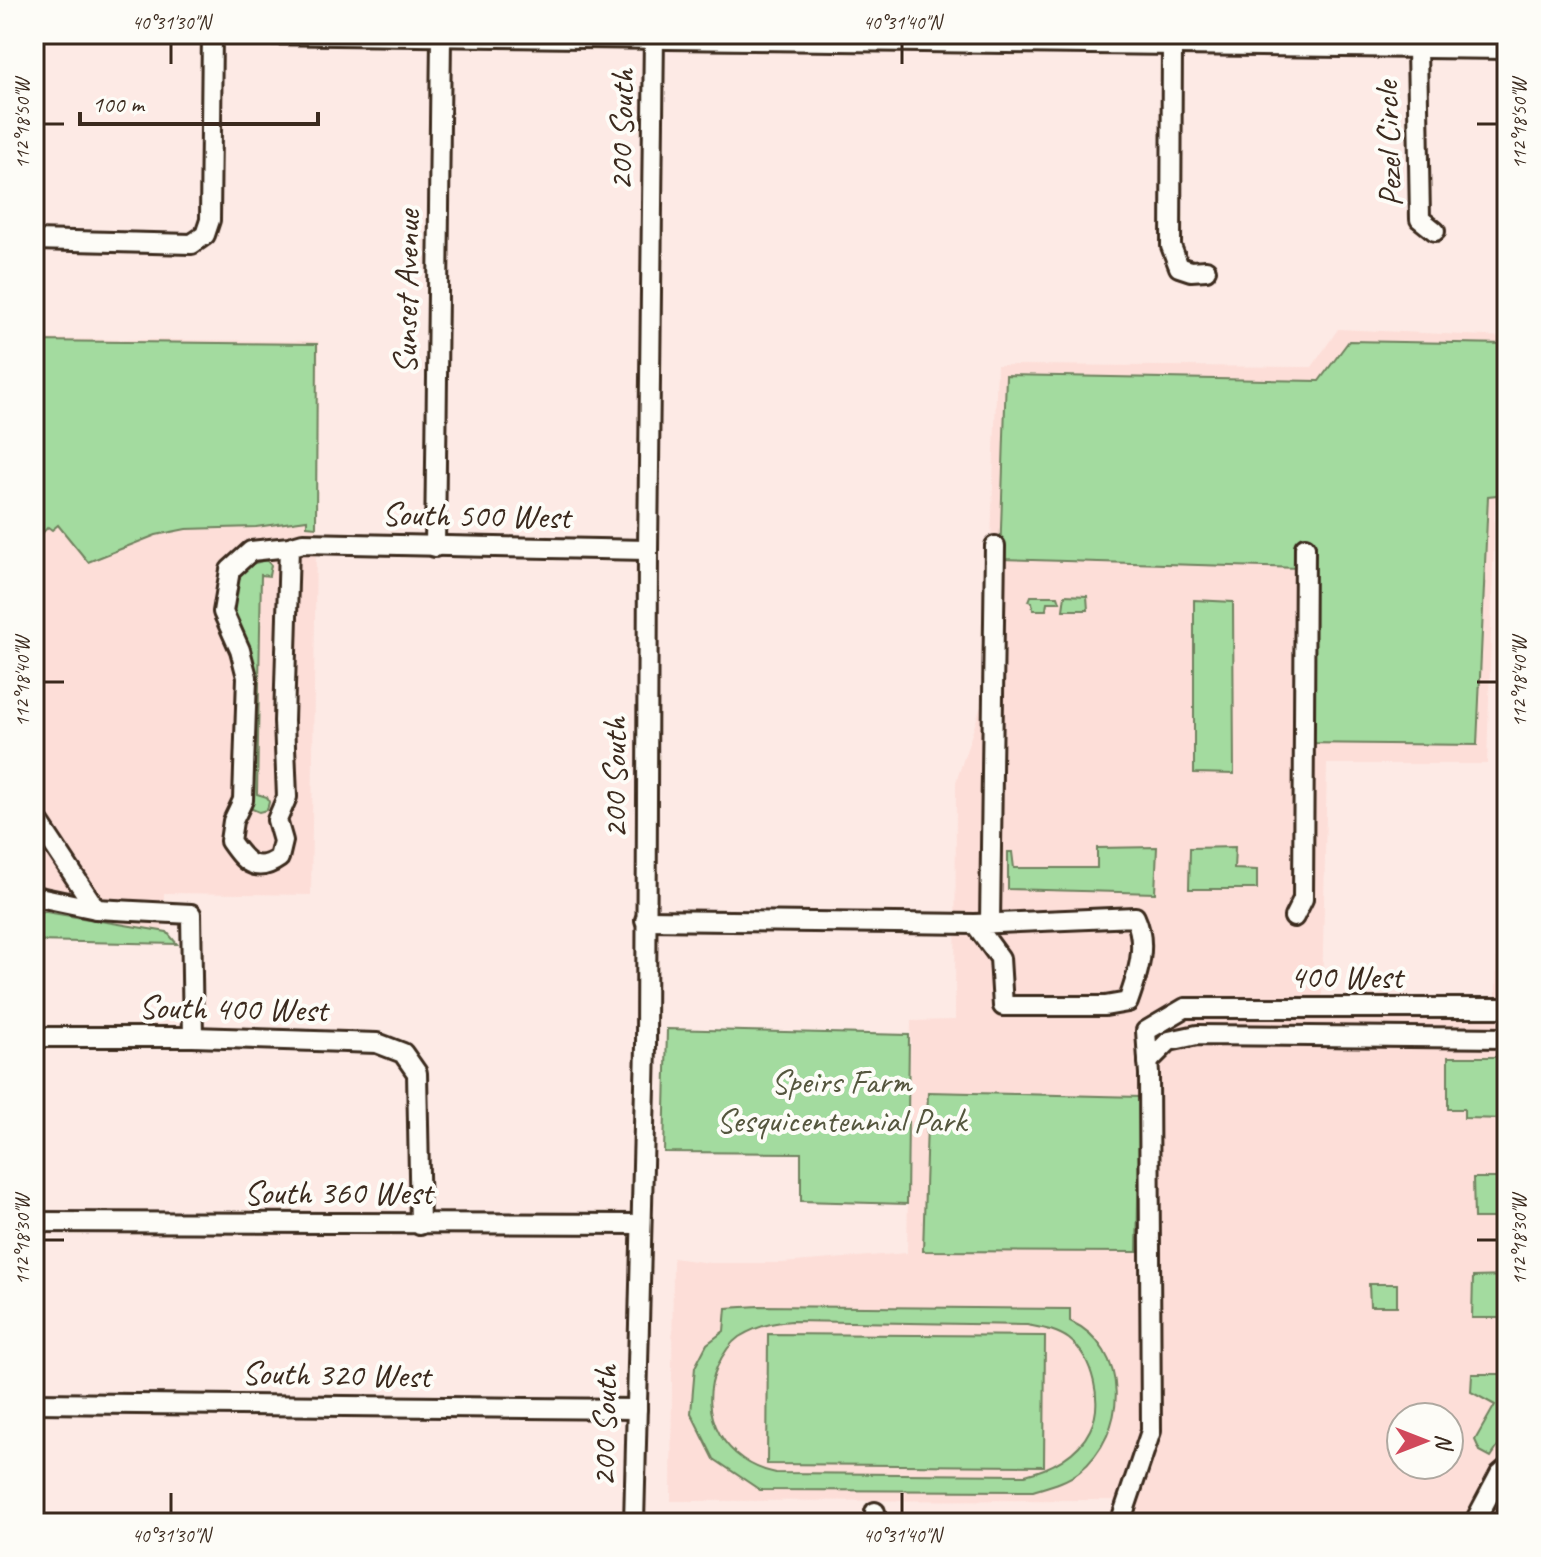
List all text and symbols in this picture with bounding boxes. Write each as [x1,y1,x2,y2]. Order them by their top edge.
text: 40°31'30"N [132,10,213,35]
text: 40°31'40"N [863,10,944,35]
street label: 200 South [598,67,644,191]
text: 112°18'50"W [10,75,35,169]
text: 112°18'50"W [1507,75,1532,169]
scale bar [80,76,318,126]
street label: Pezel Circle [1364,77,1412,208]
text: 100 m [92,89,146,119]
street label: Sunset Avenue [383,208,429,374]
street label: South 500 West [381,492,574,538]
text: 112°18'40"W [10,633,35,727]
text: 112°18'40"W [1507,633,1532,727]
street label: 200 South [593,716,636,839]
street label: 400 West [1290,955,1406,998]
street label: South 400 West [138,985,331,1031]
park label: Speirs Farm Sesquicentennial Park [716,1060,968,1142]
street label: South 360 West [244,1171,436,1214]
text: 112°18'30"W [10,1191,35,1285]
text: 112°18'30"W [1507,1191,1532,1285]
street label: South 320 West [241,1351,434,1397]
street label: 200 South [581,1363,627,1487]
north arrow [1385,1401,1465,1481]
text: N [1430,1434,1458,1451]
text: 40°31'30"N [132,1523,213,1548]
text: 40°31'40"N [863,1523,944,1548]

